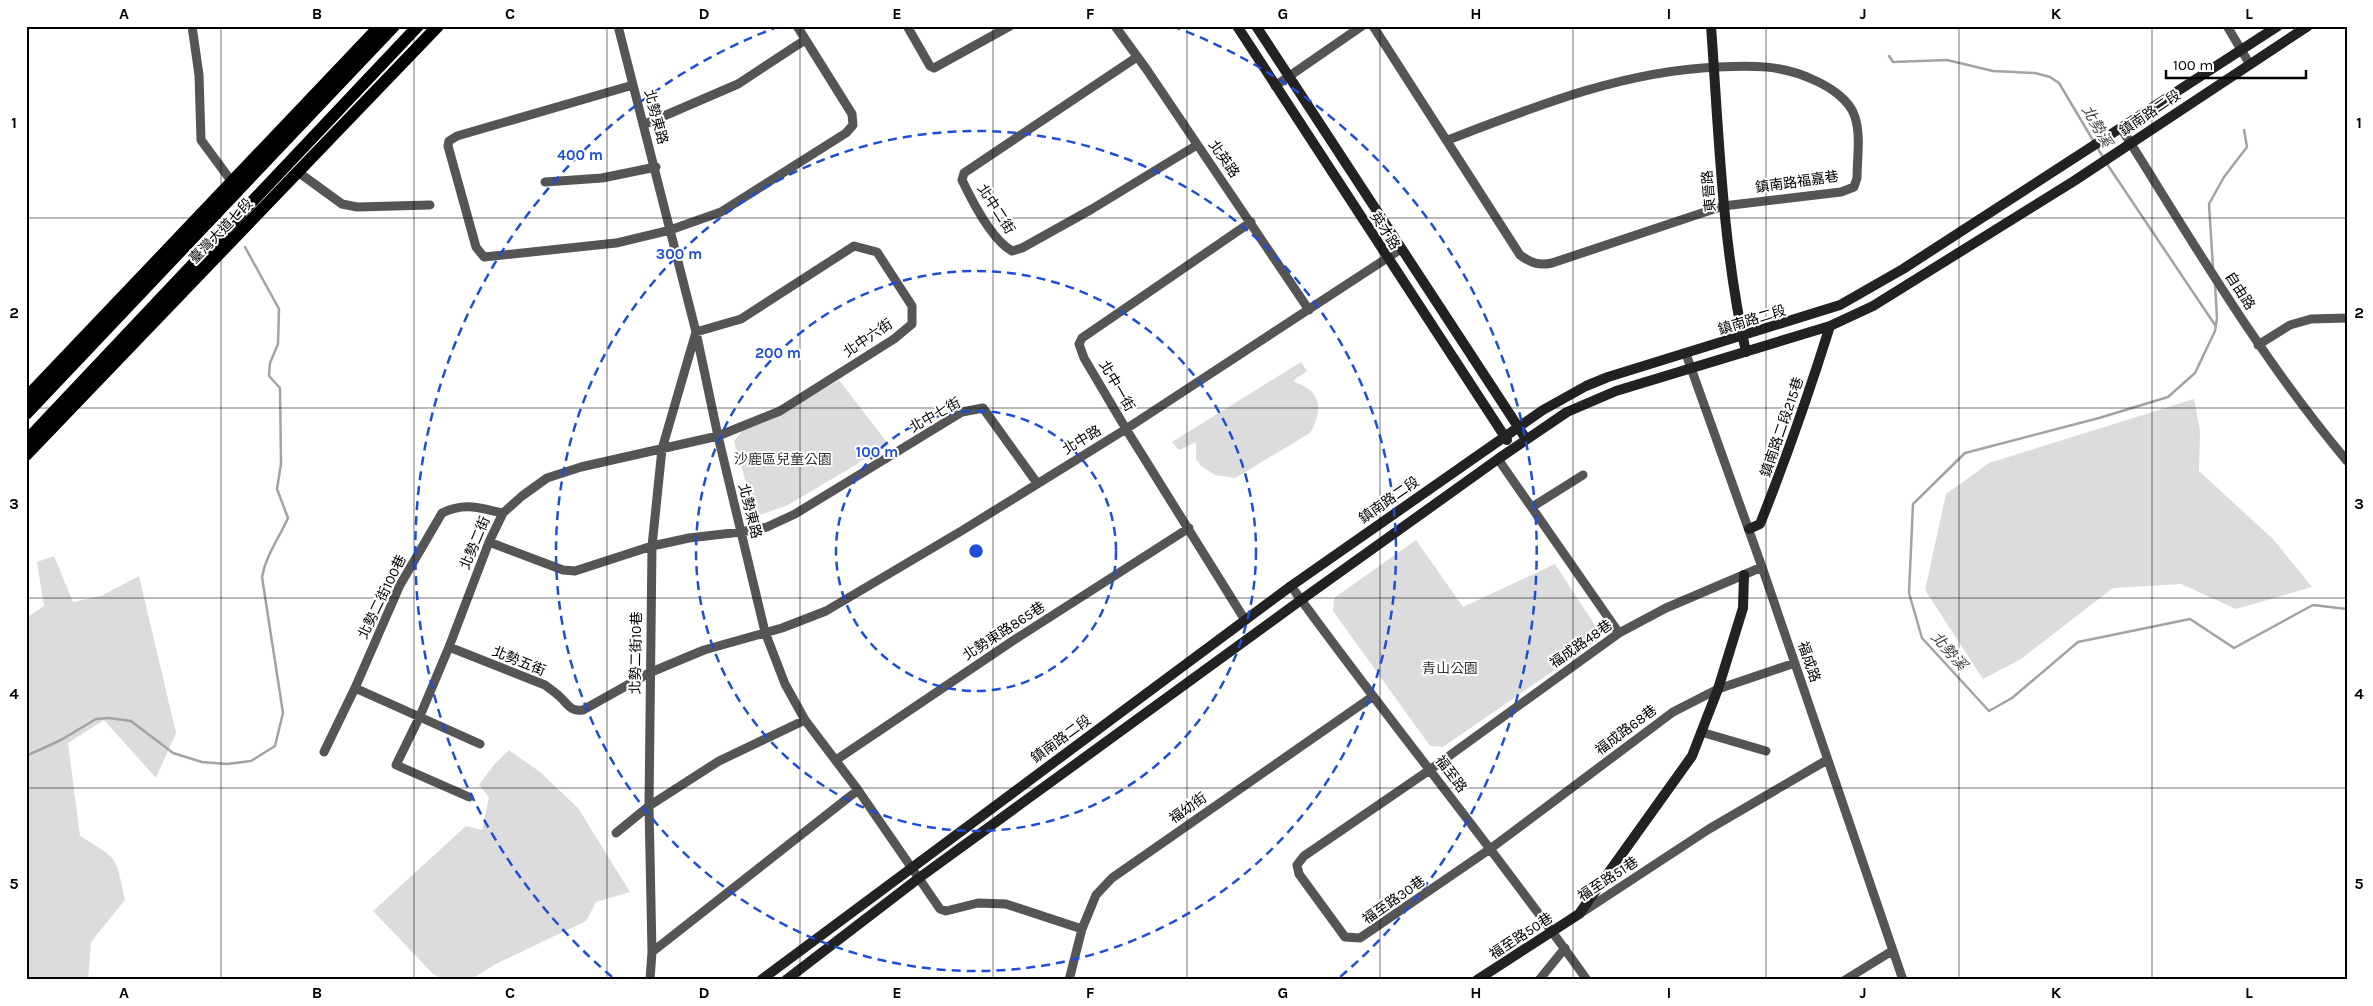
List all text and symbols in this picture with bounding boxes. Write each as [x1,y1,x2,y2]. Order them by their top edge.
text: A [119,4,129,23]
text: B [312,4,322,23]
text: C [505,4,515,23]
text: D [699,4,710,23]
text: E [892,4,902,23]
text: F [1086,4,1095,23]
text: G [1278,4,1288,23]
text: H [1470,4,1482,23]
text: I [1667,4,1671,23]
text: J [1859,4,1867,23]
text: K [2051,4,2062,23]
text: L [2245,4,2253,23]
scale bar [2166,48,2306,80]
text: 100 m [2173,56,2213,74]
street label: 鎮南路二段 [2116,86,2184,140]
street label: 北勢東路 [641,88,671,146]
water label: 北勢溪 [2078,102,2117,152]
text: 1 [11,113,17,132]
text: 1 [2356,113,2362,132]
street label: 北英路 [1205,137,1243,181]
text: 400 m [557,146,603,164]
street label: 鎮南路福嘉巷 [1754,168,1840,196]
street label: 東晉路 [1699,169,1719,213]
street label: 北中二街 [974,181,1018,237]
street label: 臺灣大道七段 [186,195,256,267]
street label: 英才路 [1366,209,1404,253]
text: 300 m [656,245,702,263]
street label: 自由路 [2221,269,2259,313]
street label: 鎮南路二段 [1716,302,1788,338]
text: 2 [9,303,19,322]
text: 2 [2354,303,2364,322]
street label: 北中六街 [840,315,896,361]
text: 200 m [755,344,801,362]
street label: 北中一街 [1096,358,1138,414]
street label: 鎮南路二段215巷 [1757,375,1807,479]
street label: 北中七街 [906,394,964,436]
street label: 北中路 [1060,422,1104,458]
text: 100 m [856,443,898,461]
park label: 沙鹿區兒童公園 [734,451,832,468]
street label: 鎮南路二段 [1355,473,1423,527]
street label: 北勢東路 [735,482,765,540]
text: 3 [9,494,19,513]
text: 3 [2354,494,2364,513]
street label: 北勢二街 [456,514,494,572]
centre of rings [967,542,985,560]
street label: 北勢二街100巷 [354,552,410,642]
street label: 北勢東路865巷 [960,598,1048,664]
street label: 北勢二街10巷 [627,611,645,695]
street label: 福成路48巷 [1546,616,1616,672]
water label: 北勢溪 [1927,628,1972,675]
street label: 福成路 [1794,639,1824,685]
street label: 北勢五街 [490,643,548,679]
park label: 青山公園 [1422,660,1478,677]
text: 4 [9,684,19,703]
text: 4 [2354,684,2364,703]
street label: 福成路68巷 [1592,701,1660,759]
street label: 鎮南路二段 [1028,712,1094,766]
street label: 福至路 [1432,752,1470,796]
street label: 福幼街 [1166,789,1210,827]
street label: 福至路51巷 [1575,853,1641,905]
street label: 福至路30巷 [1359,872,1429,928]
text: 5 [9,874,19,893]
text: 5 [2354,874,2364,893]
street label: 福至路50巷 [1486,909,1556,963]
text: A [119,983,129,1002]
text: B [312,983,322,1002]
text: C [505,983,515,1002]
text: D [699,983,710,1002]
text: E [892,983,902,1002]
text: F [1086,983,1095,1002]
text: G [1278,983,1288,1002]
text: H [1470,983,1482,1002]
text: I [1667,983,1671,1002]
text: J [1859,983,1867,1002]
text: K [2051,983,2062,1002]
text: L [2245,983,2253,1002]

